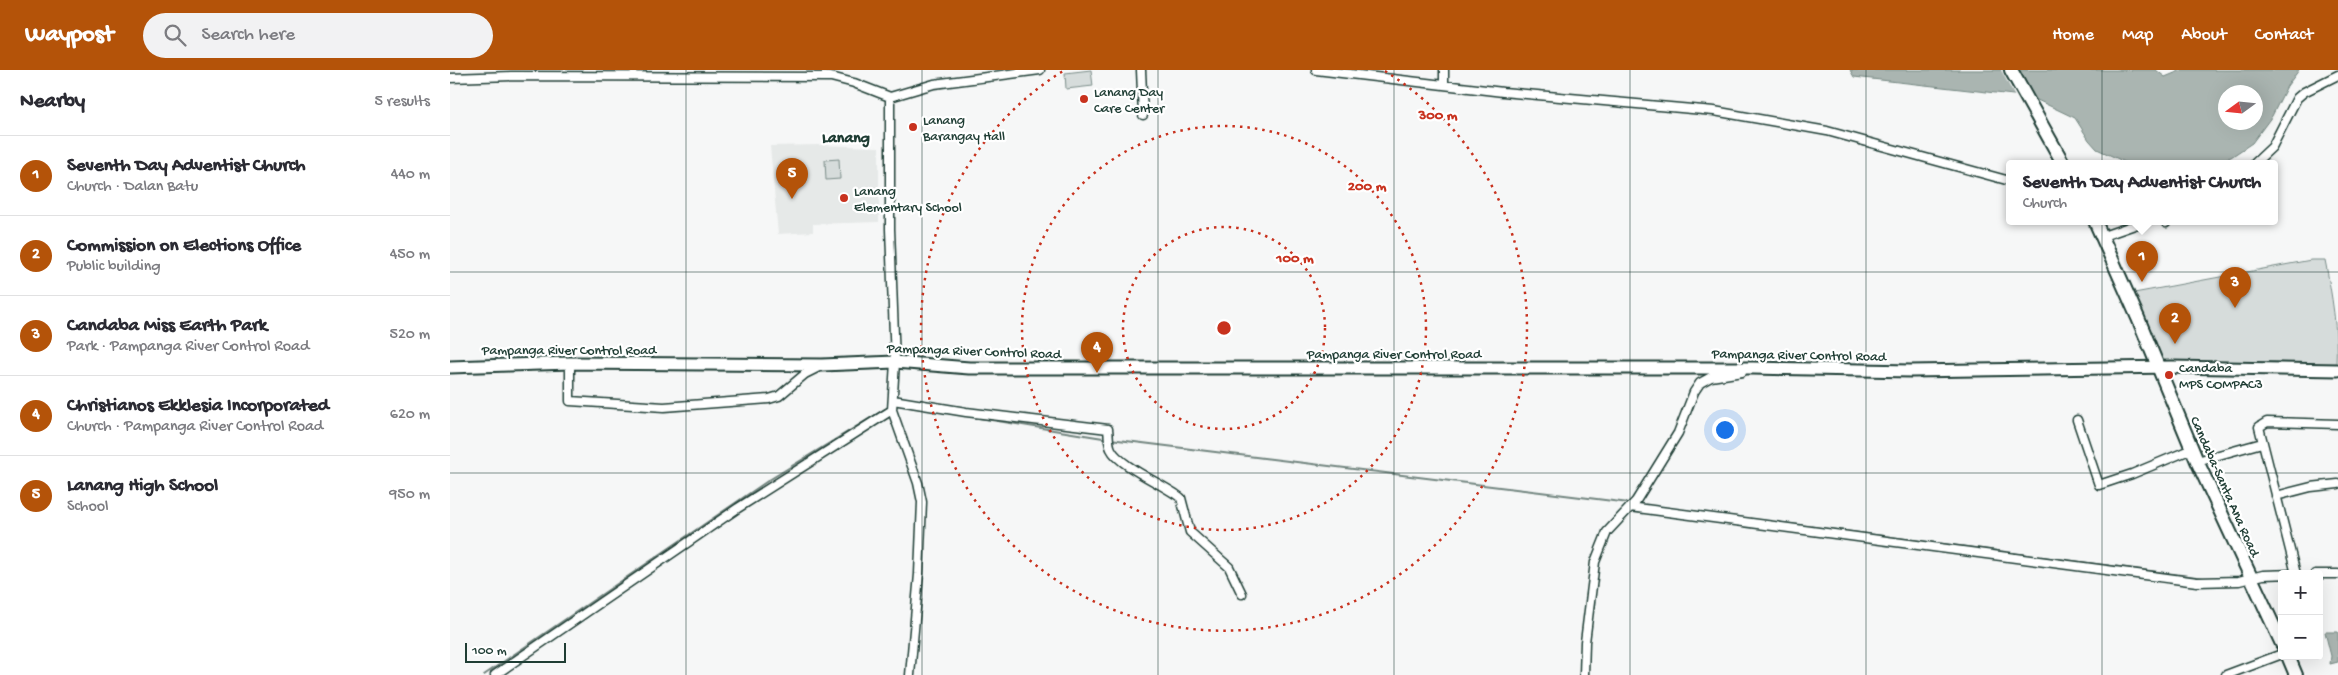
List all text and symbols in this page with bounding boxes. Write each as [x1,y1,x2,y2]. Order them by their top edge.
search box [143,13,493,58]
text: Waypost [25,21,113,50]
icon: search [161,21,189,49]
text: Search here [201,24,295,47]
text: Home [2052,25,2094,46]
text: Map [2122,25,2153,46]
text: About [2181,25,2227,46]
text: Contact [2255,25,2313,46]
place label: Lanang Day Care Center [1094,85,1165,118]
north arrow [2218,85,2263,130]
text: Nearby [20,90,85,115]
text: 5 results [375,93,430,112]
marker: Lanang Day Care Center [1078,93,1090,105]
text: 300 m [1417,107,1458,125]
place label: Lanang Barangay Hall [922,113,1005,146]
marker: Lanang Barangay Hall [907,121,919,133]
district label: Lanang [822,130,870,149]
text: Seventh Day Adventist Church [67,155,306,178]
pin: 5 [776,158,808,199]
popup [2006,160,2278,225]
text: 1 [33,166,39,185]
text: 440 m [391,166,430,185]
text: Seventh Day Adventist Church [2023,172,2261,195]
text: Church · Dalan Batu [67,178,198,197]
text: 200 m [1348,178,1387,196]
place label: Lanang Elementary School [854,184,962,217]
marker: Lanang Elementary School [838,192,850,204]
text: Church [2023,195,2067,214]
text: Commission on Elections Office [67,235,301,258]
pin: 1 [2126,241,2158,282]
text: 2 [32,246,40,265]
text: 450 m [390,246,430,265]
text: 100 m [1275,250,1314,268]
text: Public building [67,258,161,277]
pin: 3 [2219,267,2251,308]
pin: 2 [2159,303,2191,344]
text: Candaba Miss Earth Park [67,315,267,338]
centre of rings [1215,319,1233,337]
text: 3 [32,326,40,345]
text: 520 m [390,326,430,345]
pin: 4 [1081,332,1113,373]
text: Park · Pampanga River Control Road [67,338,309,357]
street label: Pampanga River Control Road [886,341,1063,364]
street label: Pampanga River Control Road [481,343,658,360]
street label: Pampanga River Control Road [1711,346,1888,367]
street label: Pampanga River Control Road [1306,347,1483,364]
place label: Candaba MPS COMPAC3 [2179,361,2263,394]
marker: Candaba MPS COMPAC3 [2163,369,2175,381]
text: Christianos Ekklesia Incorporated [67,395,329,418]
text: 4 [32,406,40,425]
text: 620 m [390,406,430,425]
street label: Candaba-Santa Ana Road [2185,414,2263,561]
your location [1712,417,1738,443]
text: Church · Pampanga River Control Road [67,418,323,437]
text: Lanang High School [67,475,218,498]
text: 5 [32,486,40,505]
text: 950 m [389,486,430,505]
text: School [67,498,109,517]
map controls [2278,570,2323,660]
button: + [2278,570,2323,615]
button: − [2278,615,2323,660]
scale bar [465,640,566,663]
text: 100 m [472,643,507,660]

